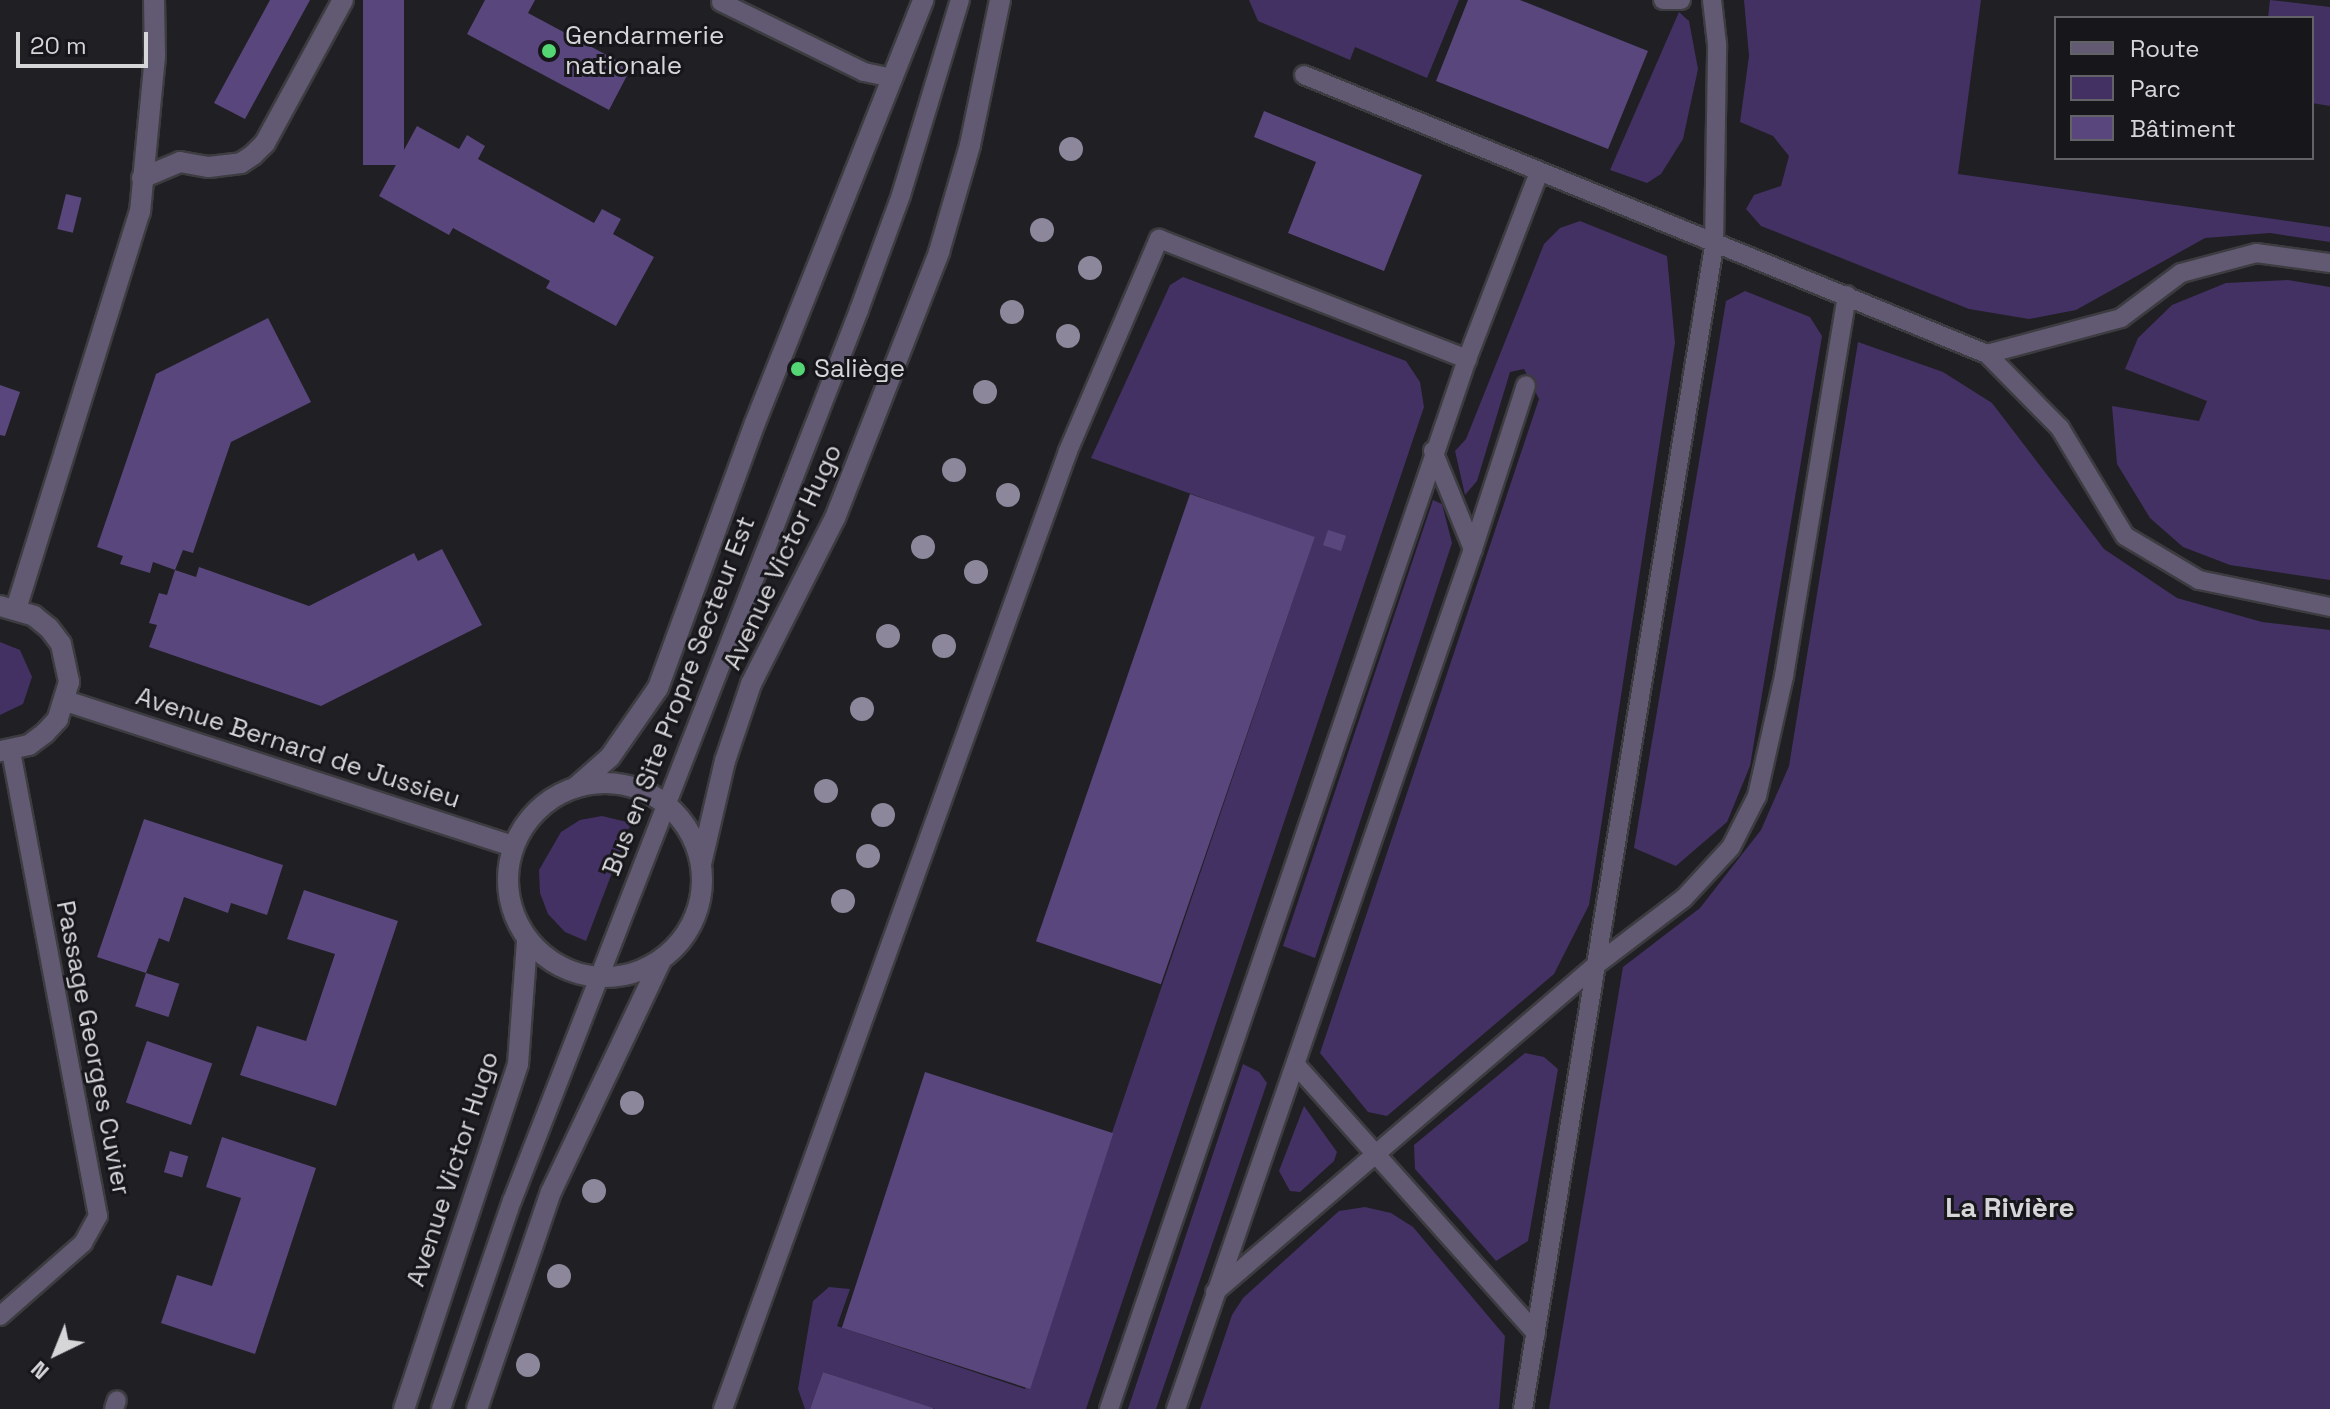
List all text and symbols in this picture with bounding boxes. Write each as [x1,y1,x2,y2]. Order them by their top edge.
scale bar [20,16,152,66]
legend [2054,16,2314,160]
place label: Gendarmerie nationale [565,20,724,82]
text: 20 m [30,30,87,61]
text: Route [2130,33,2199,64]
marker: Gendarmerie nationale [540,42,558,60]
text: Parc [2130,73,2181,104]
text: Bâtiment [2130,113,2236,144]
place label: Saliège [814,353,905,385]
marker: Saliège [789,360,807,378]
street label: Avenue Victor Hugo [717,439,849,675]
street label: Bus en Site Propre Secteur Est [596,512,762,880]
street label: Avenue Bernard de Jussieu [132,681,464,815]
street label: Passage Georges Cuvier [49,898,137,1198]
street label: Avenue Victor Hugo [400,1047,506,1291]
district label: La Rivière [1945,1190,2075,1224]
north arrow [16,1313,96,1393]
text: N [25,1355,55,1386]

